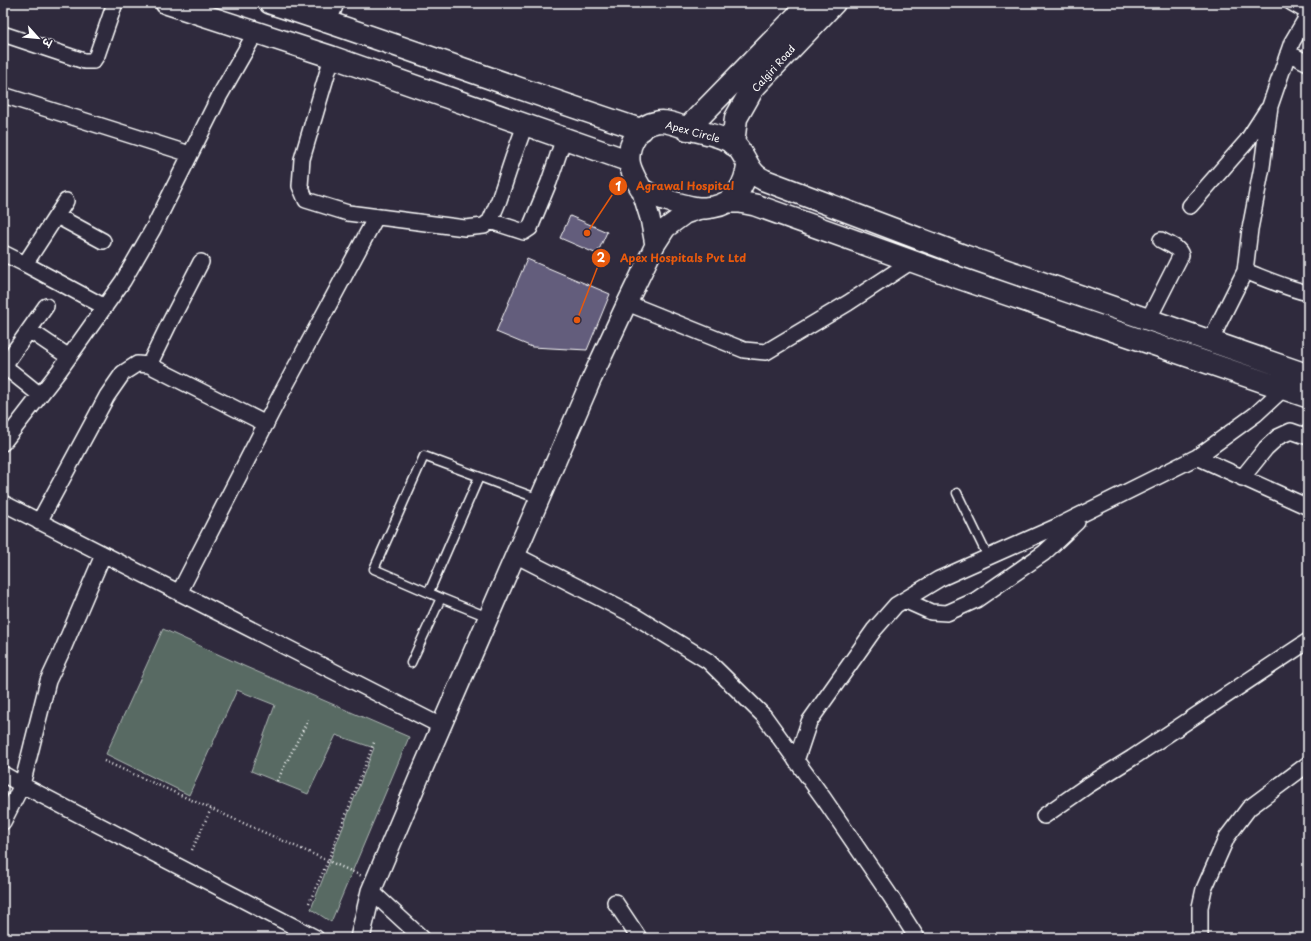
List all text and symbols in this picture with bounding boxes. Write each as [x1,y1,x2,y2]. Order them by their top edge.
north arrow [18,18,58,58]
text: उ [37,35,57,51]
street label: Calgiri Road [748,41,798,95]
street label: Apex Circle [664,117,722,146]
callout: Agrawal Hospital [608,175,742,198]
text: 1 [615,177,621,195]
text: Agrawal Hospital [636,177,734,194]
callout: Apex Hospitals Pvt Ltd [591,246,754,269]
text: 2 [597,248,606,266]
text: Apex Hospitals Pvt Ltd [619,249,746,266]

